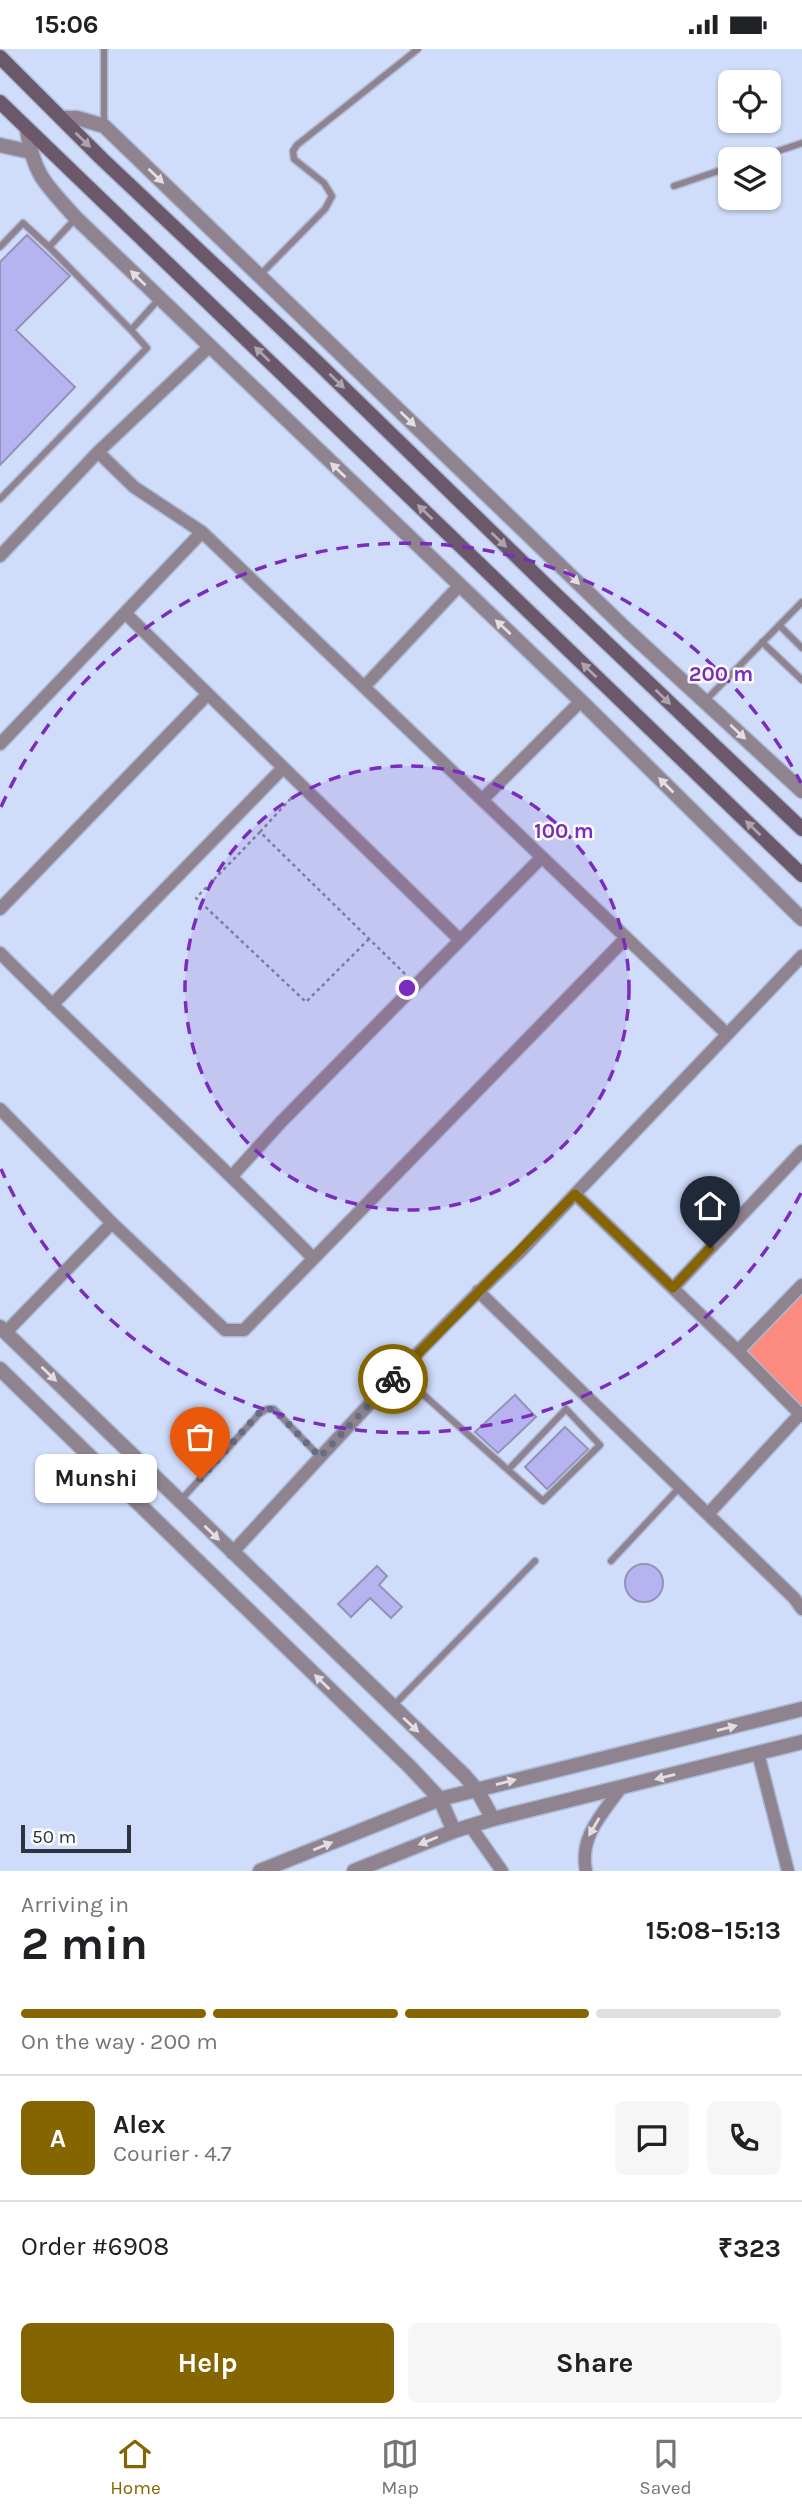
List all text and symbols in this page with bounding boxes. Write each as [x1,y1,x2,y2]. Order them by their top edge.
text: 15:06 [35,9,99,40]
map controls [718,70,781,210]
button: locate [718,70,781,133]
one-way arrow [74,131,91,148]
button: layers [718,147,781,210]
one-way arrow [147,168,164,184]
one-way arrow [130,271,147,287]
one-way arrow [254,346,271,362]
one-way arrow [328,372,345,389]
one-way arrow [399,411,416,427]
one-way arrow [330,462,347,478]
one-way arrow [417,504,434,521]
one-way arrow [491,531,508,548]
one-way arrow [563,568,580,584]
one-way arrow [494,618,511,635]
text: 200 m [689,662,753,686]
one-way arrow [581,663,598,679]
one-way arrow [655,689,672,706]
one-way arrow [729,724,746,740]
one-way arrow [658,777,675,793]
text: 100 m [534,819,594,843]
one-way arrow [745,821,762,837]
centre of rings [395,976,419,1000]
pin [680,1176,740,1248]
icon: home [691,1187,729,1225]
courier [358,1344,428,1414]
icon: bike [374,1360,412,1398]
one-way arrow [40,1366,57,1382]
pin [170,1407,230,1479]
icon: bag [181,1418,219,1456]
callout: Munshi [36,1455,158,1503]
text: Munshi [55,1465,137,1492]
one-way arrow [203,1525,220,1542]
one-way arrow [314,1673,331,1690]
one-way arrow [402,1716,419,1732]
one-way arrow [716,1722,738,1733]
one-way arrow [653,1772,675,1783]
one-way arrow [495,1776,517,1787]
one-way arrow [588,1817,600,1837]
scale bar [21,1822,131,1854]
text: 50 m [32,1826,76,1848]
one-way arrow [417,1836,438,1847]
one-way arrow [313,1840,334,1851]
text: Arriving in [21,1891,129,1918]
text: 15:08–15:13 [646,1915,781,1946]
text: 2 min [21,1917,148,1971]
text: On the way · 200 m [21,2028,218,2055]
button: chat [615,2101,689,2175]
button: phone [707,2101,781,2175]
text: Alex [113,2109,165,2140]
text: A [50,2123,66,2154]
text: Courier · 4.7 [113,2140,232,2167]
text: Order #6908 [21,2231,169,2262]
text: ₹323 [718,2233,781,2264]
button: Help [21,2323,394,2403]
button: Share [408,2323,781,2403]
tab: Home [110,2435,161,2499]
tab: Map [381,2435,419,2499]
tab: Saved [639,2435,692,2499]

